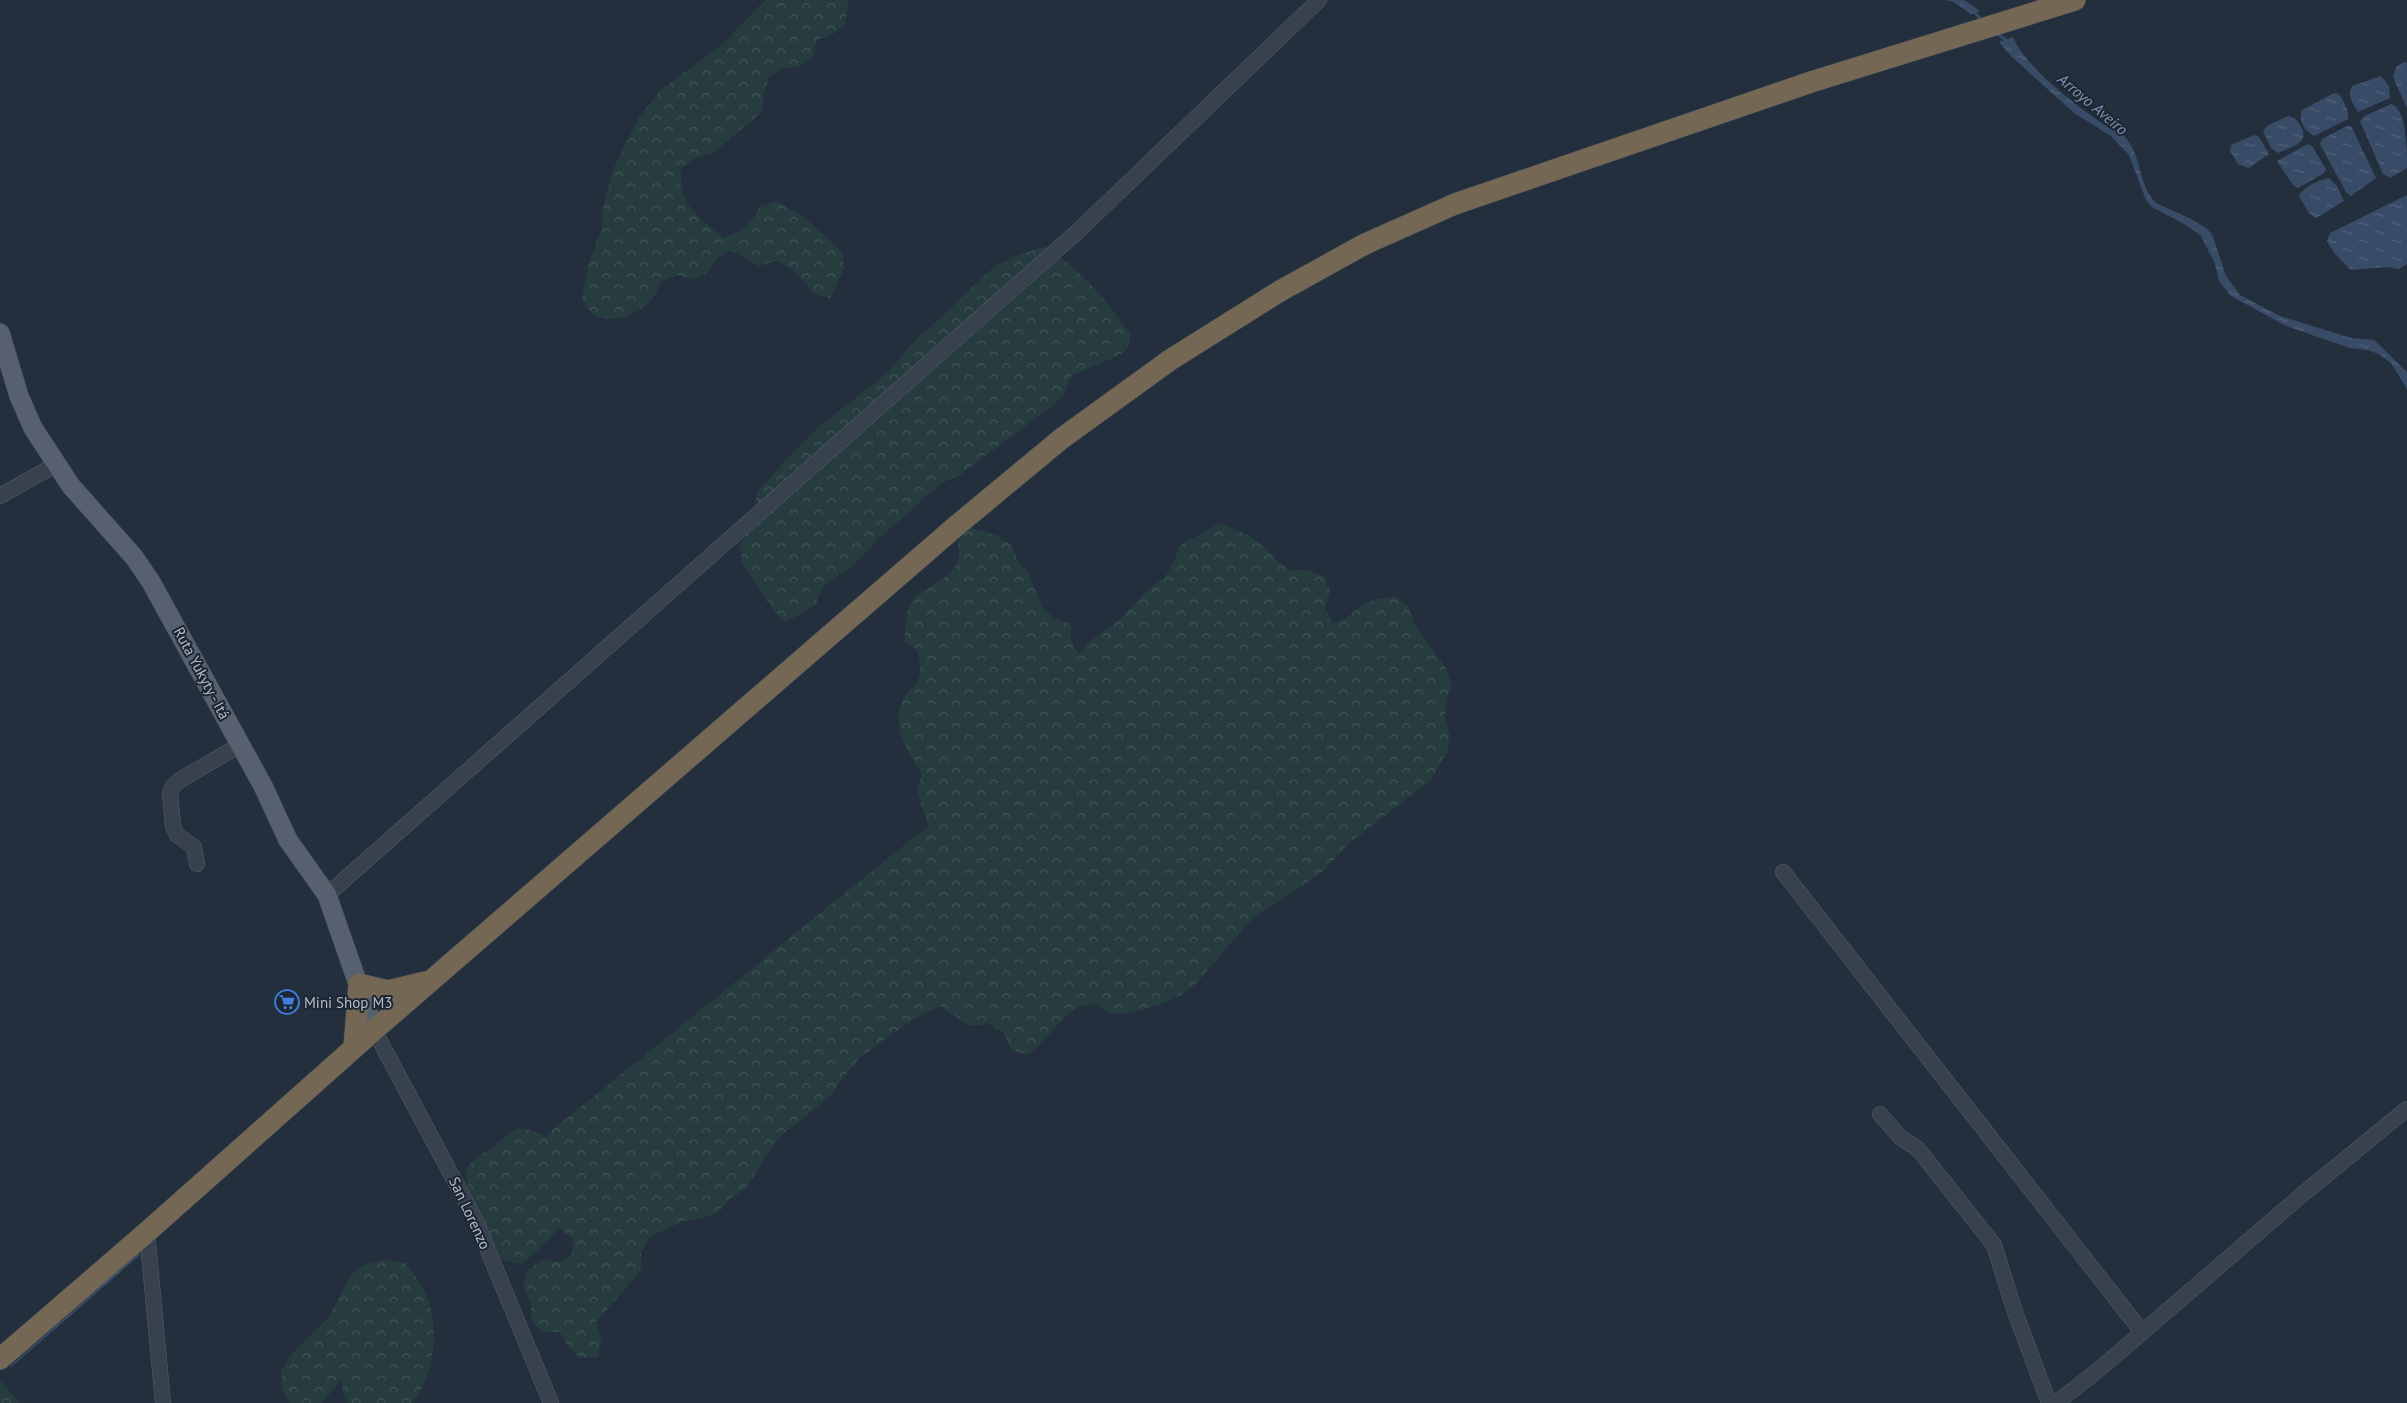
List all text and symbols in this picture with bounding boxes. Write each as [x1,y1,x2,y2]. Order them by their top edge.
water label: Arroyo Aveiro [2053,68,2132,139]
street label: Ruta Yukyty - Itá [170,624,234,722]
supermarket icon: Mini Shop M3 [274,989,300,1015]
place label: Mini Shop M3 [304,993,393,1012]
street label: San Lorenzo [445,1174,495,1252]

